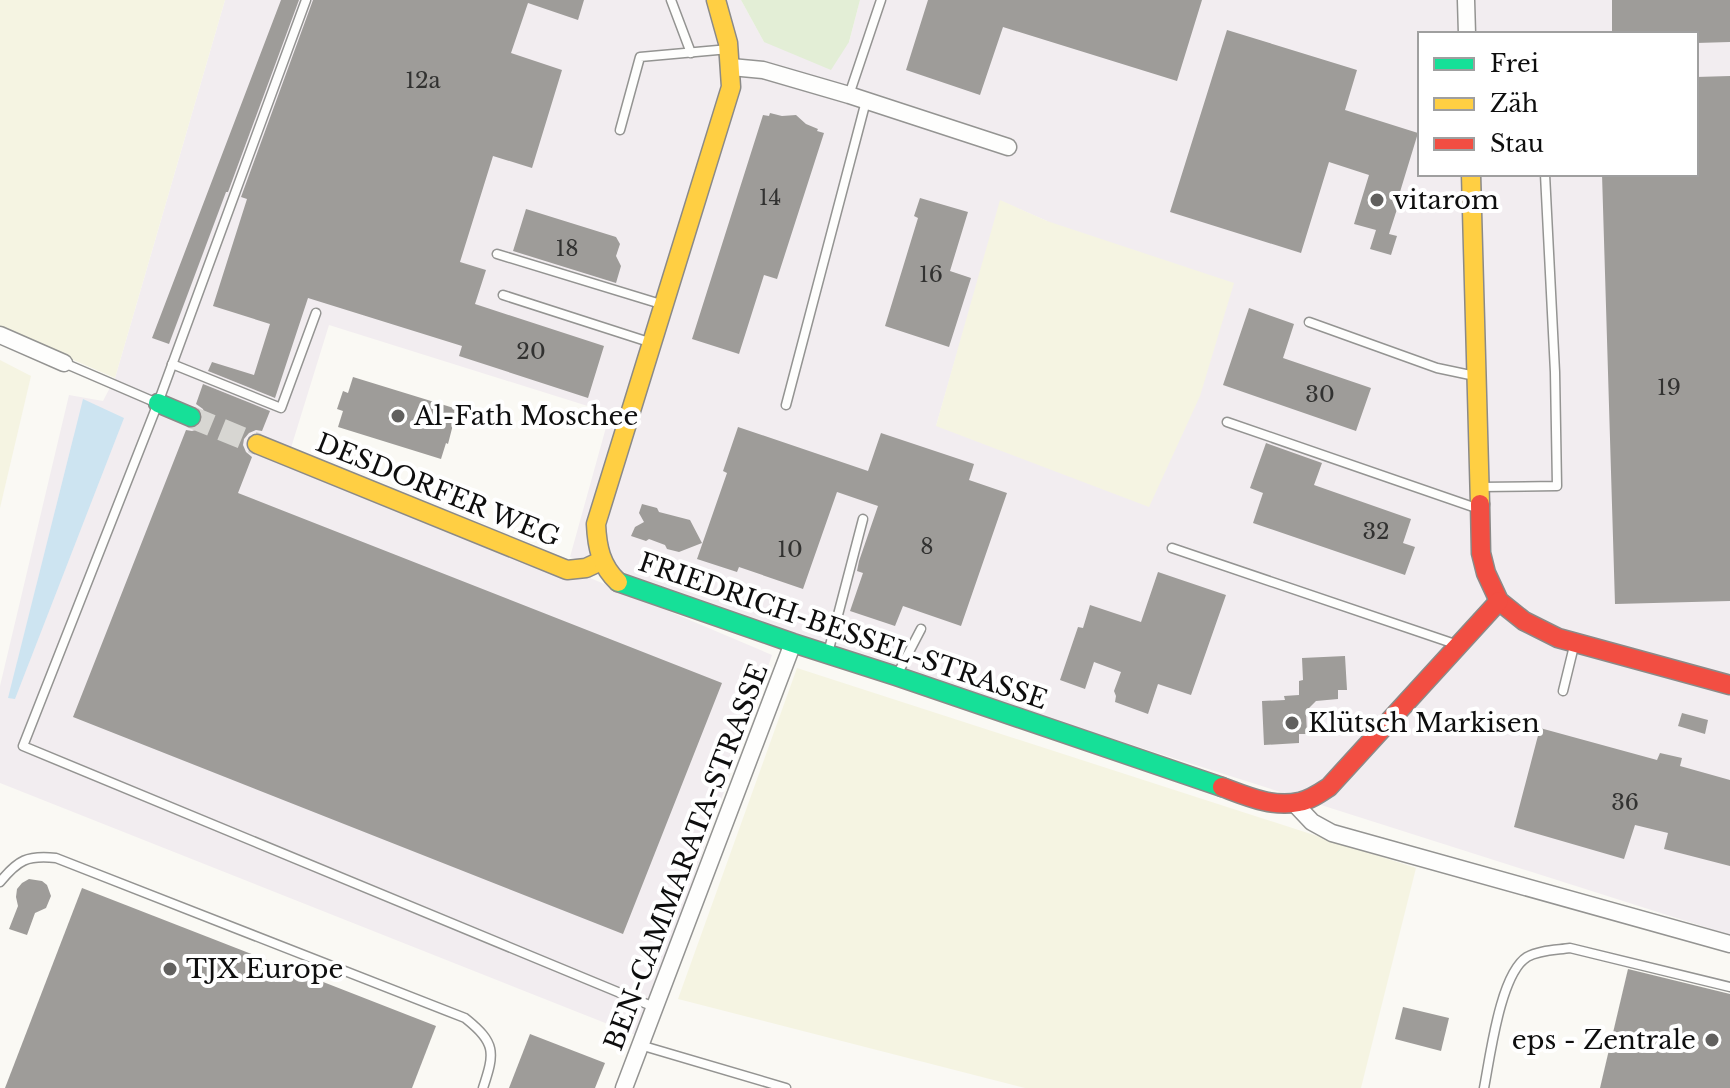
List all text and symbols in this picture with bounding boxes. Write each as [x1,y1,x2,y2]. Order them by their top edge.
legend [1418,32,1698,176]
text: Frei [1490,49,1539,78]
house number: 12a [405,67,442,94]
text: Zäh [1490,89,1538,118]
text: Stau [1490,129,1544,158]
house number: 14 [759,184,781,211]
place label: vitarom [1393,184,1499,216]
marker: vitarom [1368,191,1386,209]
house number: 18 [555,235,579,262]
house number: 16 [919,261,943,288]
house number: 20 [516,338,546,365]
house number: 19 [1657,374,1681,401]
house number: 30 [1305,381,1335,408]
place label: Al-Fath Moschee [413,400,638,432]
marker: Al-Fath Moschee [389,407,407,425]
street label: DESDORFER WEG [311,426,565,554]
house number: 32 [1362,518,1390,545]
house number: 8 [920,533,934,560]
house number: 10 [777,536,803,563]
street label: FRIEDRICH-BESSEL-STRASSE [634,546,1052,716]
street label: BEN-CAMMARATA-STRASSE [597,659,775,1055]
place label: Klütsch Markisen [1308,707,1540,739]
marker: Klütsch Markisen [1283,714,1301,732]
house number: 36 [1611,789,1639,816]
place label: TJX Europe [186,953,343,985]
marker: TJX Europe [161,960,179,978]
place label: eps - Zentrale [1512,1024,1696,1056]
marker: eps - Zentrale [1703,1031,1721,1049]

